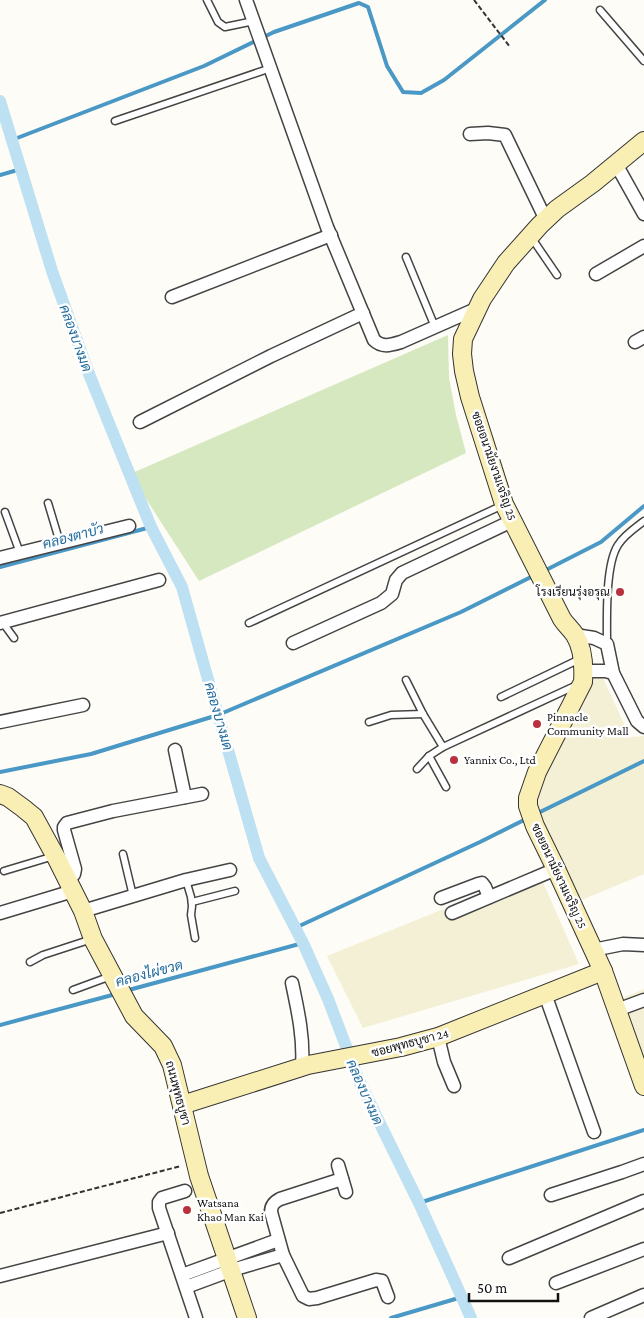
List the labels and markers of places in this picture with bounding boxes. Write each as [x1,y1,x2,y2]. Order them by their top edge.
place label: โรงเรียนรุ่งอรุณ [535,584,610,601]
marker: โรงเรียนรุ่งอรุณ [614,586,626,598]
place label: Pinnacle Community Mall [547,710,629,738]
marker: Pinnacle Community Mall [531,718,543,730]
place label: Yannix Co., Ltd [464,753,536,767]
marker: Yannix Co., Ltd [448,754,460,766]
place label: Watsana Khao Man Kai [197,1196,264,1224]
marker: Watsana Khao Man Kai [181,1204,193,1216]

